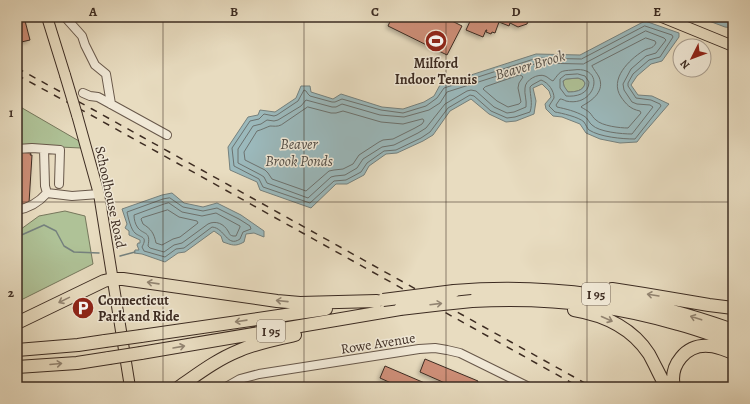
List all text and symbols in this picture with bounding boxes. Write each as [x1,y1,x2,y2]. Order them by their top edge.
text: A [88,3,98,20]
text: B [230,3,238,20]
text: C [371,3,379,20]
text: D [511,3,521,20]
text: E [653,3,661,20]
sports icon: Milford Indoor Tennis [423,28,449,54]
north arrow [672,38,712,78]
water label: Beaver Brook [493,45,568,85]
place label: Milford Indoor Tennis [395,54,477,89]
text: N [677,56,693,72]
text: 1 [9,104,14,121]
water label: Beaver Brook Ponds [265,134,333,171]
street label: Schoolhouse Road [90,144,131,250]
one-way arrow [147,279,160,287]
road number: I 95 [582,283,610,305]
text: 2 [8,284,15,301]
place label: Connecticut Park and Ride [98,291,180,326]
one-way arrow [647,291,660,299]
parking icon: Connecticut Park and Ride [70,295,96,321]
one-way arrow [59,297,71,304]
one-way arrow [276,298,289,305]
one-way arrow [429,301,442,308]
one-way arrow [690,313,702,321]
one-way arrow [600,316,612,323]
one-way arrow [235,317,248,325]
road number: I 95 [257,320,285,342]
street label: Rowe Avenue [339,328,417,359]
one-way arrow [172,343,185,351]
one-way arrow [49,361,62,368]

